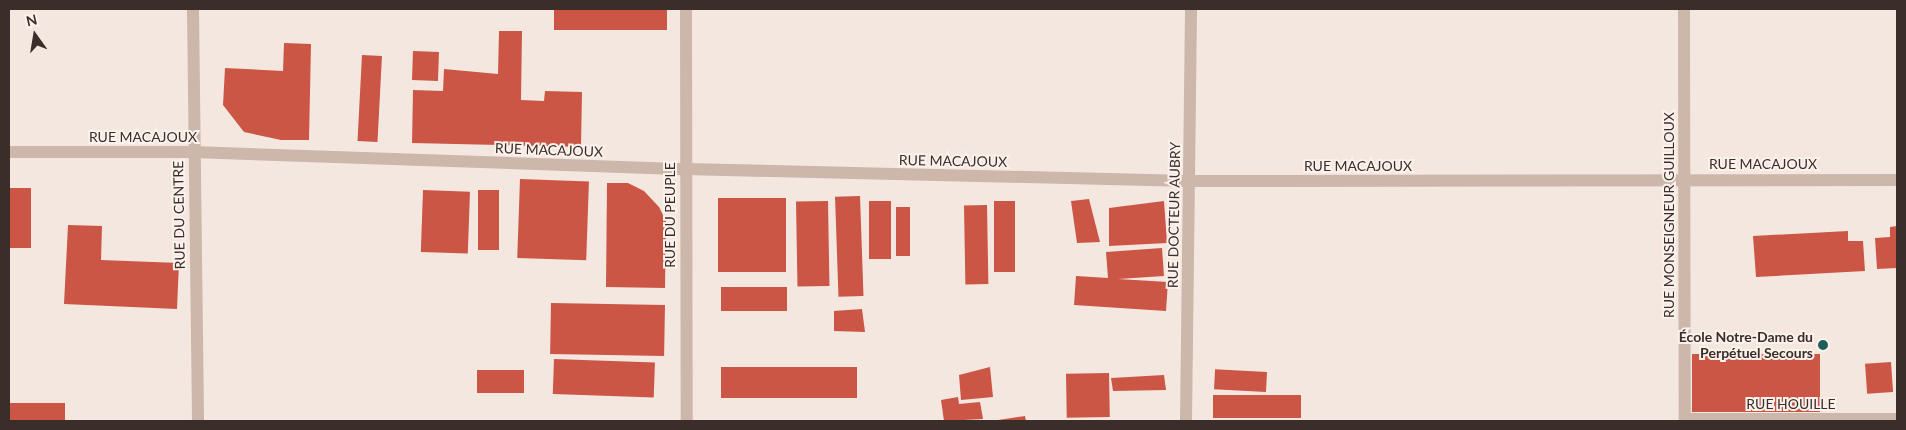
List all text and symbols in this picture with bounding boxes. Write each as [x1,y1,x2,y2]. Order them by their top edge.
north arrow [10,10,60,60]
text: N [24,10,39,29]
street label: RUE MONSEIGNEUR GUILLOUX [1661,112,1677,318]
street label: RUE MACAJOUX [89,129,197,145]
street label: RUE MACAJOUX [495,140,603,160]
street label: RUE DOCTEUR AUBRY [1164,142,1184,288]
street label: RUE MACAJOUX [899,152,1007,170]
street label: RUE MACAJOUX [1709,156,1817,172]
street label: RUE MACAJOUX [1304,158,1412,174]
street label: RUE DU CENTRE [170,161,188,269]
street label: RUE DU PEUPLE [662,162,678,268]
place label: École Notre-Dame du Perpétuel Secours [1679,329,1813,362]
marker: École Notre-Dame du Perpétuel Secours [1817,339,1829,351]
street label: RUE HOUILLE [1746,396,1836,412]

